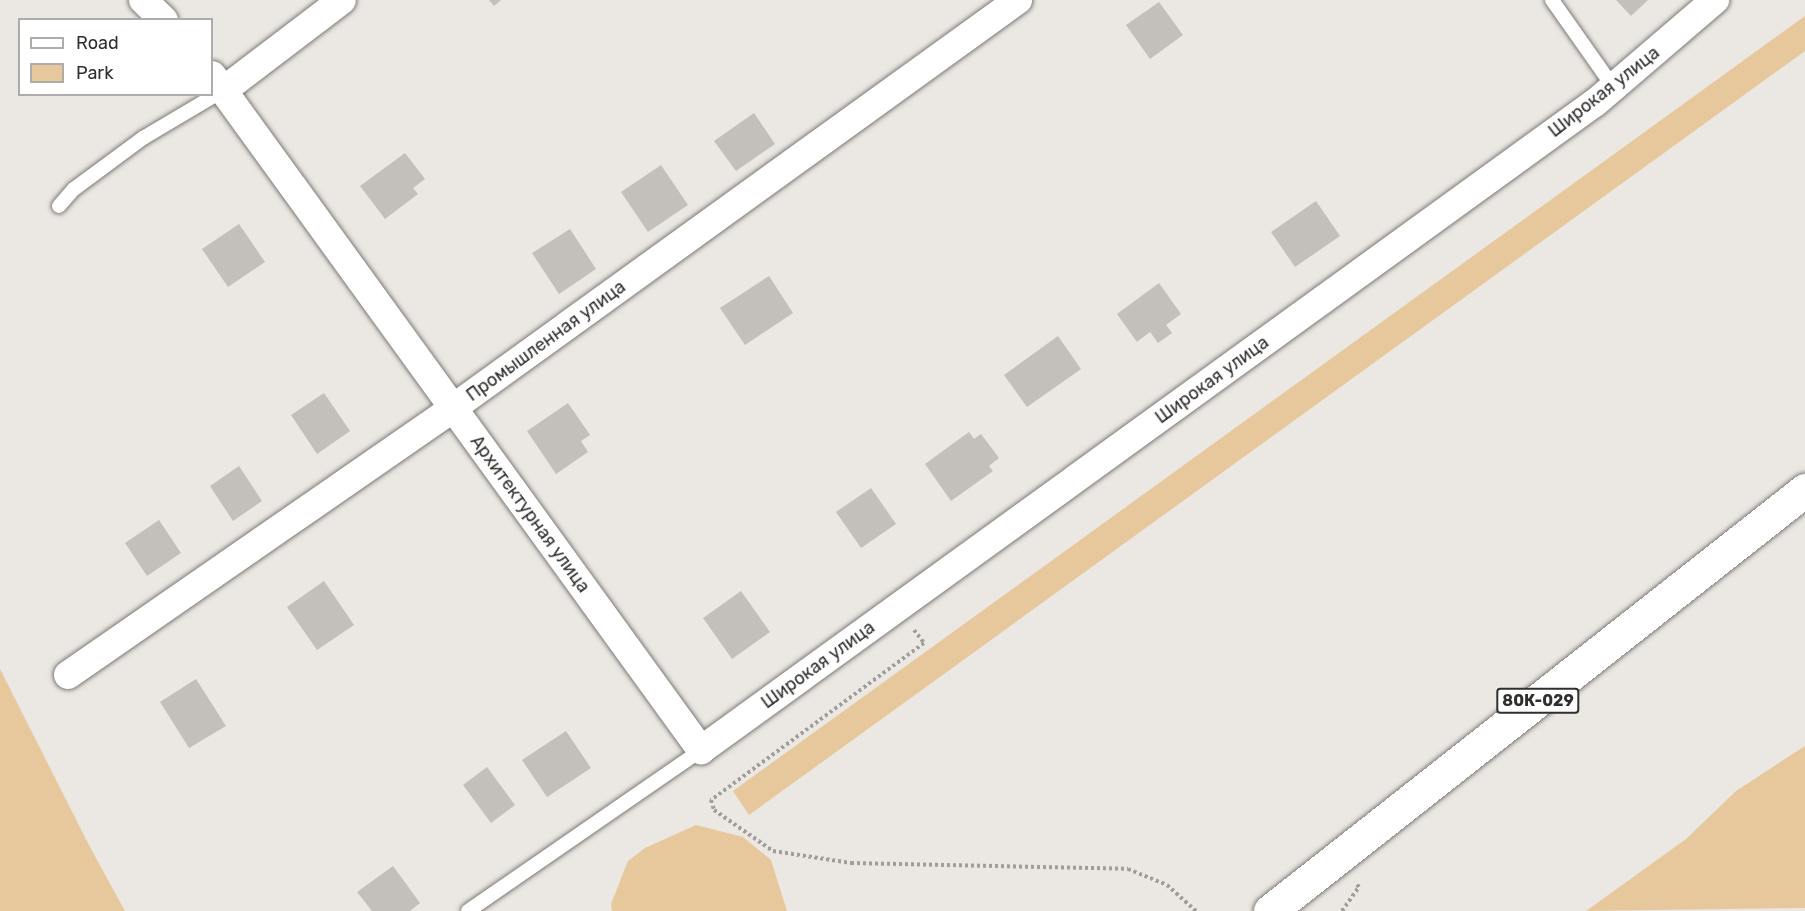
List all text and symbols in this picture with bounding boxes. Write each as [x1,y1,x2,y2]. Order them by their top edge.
legend [18,18,213,96]
text: Road [76,32,119,54]
street label: Широкая улица [1544,42,1664,142]
text: Park [76,62,113,84]
street label: Промышленная улица [462,276,630,406]
street label: Широкая улица [1151,332,1273,428]
street label: Архитектурная улица [466,431,594,597]
street label: Широкая улица [757,617,879,713]
road number: 80К-029 [1496,688,1580,714]

